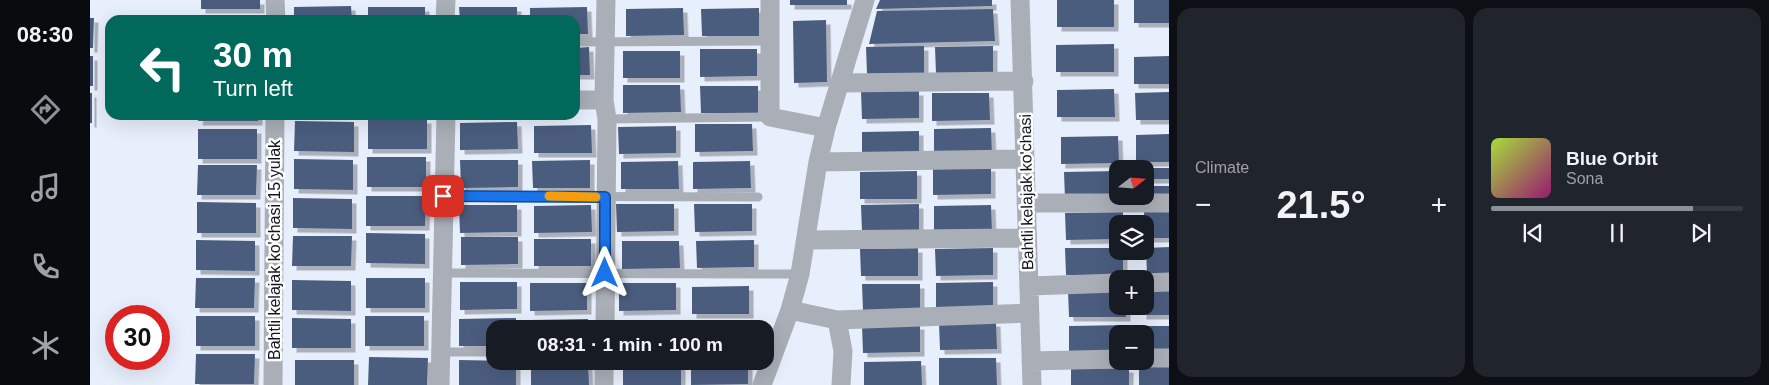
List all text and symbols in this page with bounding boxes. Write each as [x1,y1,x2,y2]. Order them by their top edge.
text: 08:30 [17,22,73,47]
icon: left [130,35,195,100]
text: 30 m [213,35,293,74]
text: Turn left [213,76,293,101]
icon: directions [28,92,63,127]
street label: Bahtli kelajak ko'chasi [1017,114,1036,270]
street label: Bahtli kelajak ko'chasi 15 yulak [266,139,283,360]
text: Blue Orbit [1566,148,1658,169]
text: Climate [1195,159,1249,176]
north arrow [1109,160,1154,205]
map controls [1109,160,1154,370]
icon: music [28,170,63,205]
text: Sona [1566,170,1603,187]
pin [422,175,464,217]
icon: arrive [429,182,457,210]
text: 21.5° [1276,184,1366,226]
text: − [1195,189,1211,220]
text: + [1431,189,1447,220]
button: layers [1109,215,1154,260]
icon: previous [1519,219,1547,247]
icon: pause [1603,219,1631,247]
icon: next [1687,219,1715,247]
position arrow [578,246,630,298]
icon: phone [28,249,63,284]
button: + [1109,270,1154,315]
speed limit sign: 30 [105,305,170,370]
button: − [1109,325,1154,370]
icon: climate [28,328,63,363]
text: 08:31 · 1 min · 100 m [537,334,723,355]

